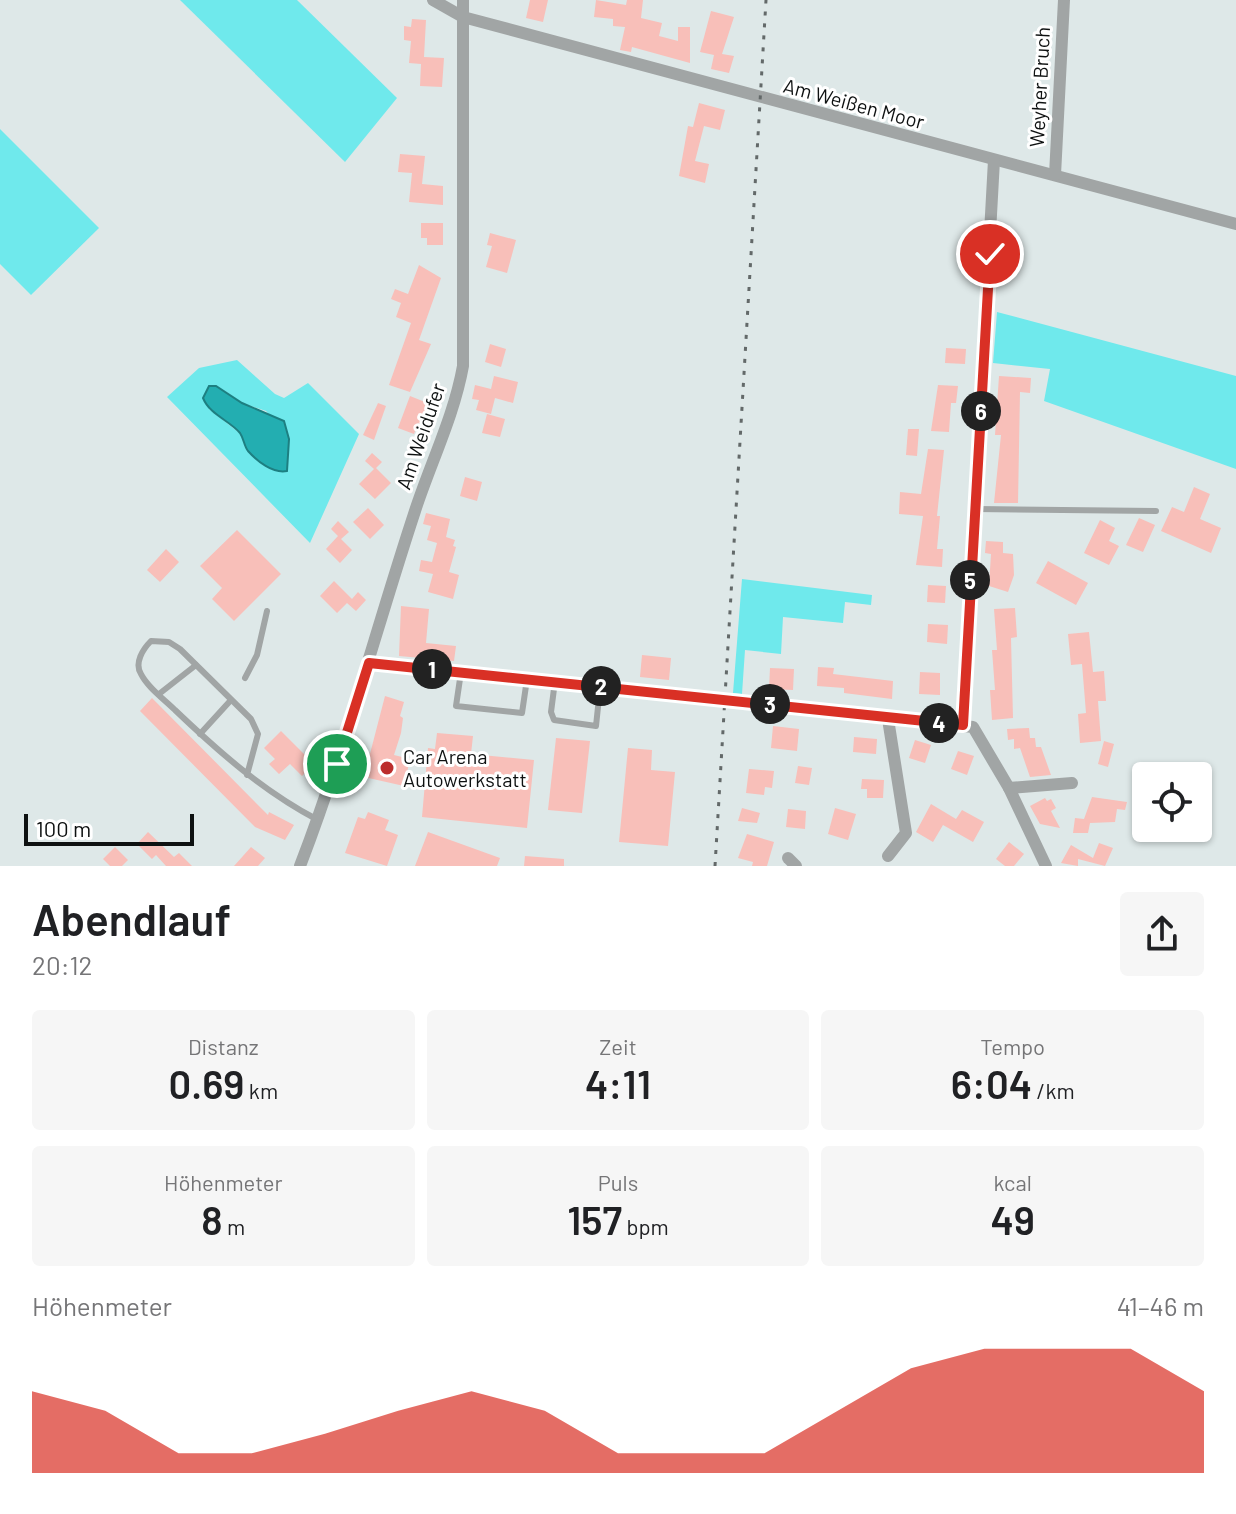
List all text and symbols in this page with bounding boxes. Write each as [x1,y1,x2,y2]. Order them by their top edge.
street label: Weyher Bruch [1024,26,1054,148]
street label: Am Weißen Moor [781,73,927,133]
pin [956,220,1024,288]
icon: check [968,232,1012,276]
street label: Am Weidufer [391,380,449,492]
pin: 6 [961,391,1001,431]
text: 6 [975,398,987,424]
pin: 5 [950,560,990,600]
text: 5 [964,567,976,593]
pin: 1 [412,649,452,689]
text: 1 [428,656,436,682]
pin: 2 [581,666,621,706]
text: 2 [595,673,607,699]
pin: 3 [750,684,790,724]
text: 3 [764,691,776,717]
pin: 4 [919,703,959,743]
text: 4 [932,710,946,736]
pin [303,730,371,798]
icon: arrive [315,742,359,786]
place label: Car Arena Autowerkstatt [403,744,527,791]
marker: Car Arena Autowerkstatt [378,759,396,777]
map controls [1132,762,1212,842]
button: locate [1132,762,1212,842]
scale bar [24,810,194,846]
text: 100 m [36,815,91,841]
text: Abendlauf [32,892,231,945]
button: share [1120,892,1204,976]
text: 20:12 [32,949,92,980]
text: Distanz [188,1033,259,1059]
text: Zeit [599,1033,637,1059]
text: Tempo [980,1033,1045,1059]
text: 0.69 [169,1059,244,1107]
text: 4:11 [585,1059,651,1107]
text: 6:04 [951,1059,1032,1107]
text: km [244,1077,278,1103]
text: /km [1032,1077,1075,1103]
text: Höhenmeter [164,1169,283,1195]
text: Puls [598,1169,638,1195]
text: kcal [993,1169,1032,1195]
text: 8 [201,1195,223,1243]
text: 157 [567,1195,622,1243]
text: 49 [990,1195,1035,1243]
text: m [223,1213,245,1239]
text: bpm [622,1213,669,1239]
text: Höhenmeter [32,1290,172,1321]
text: 41–46 m [1117,1290,1204,1321]

